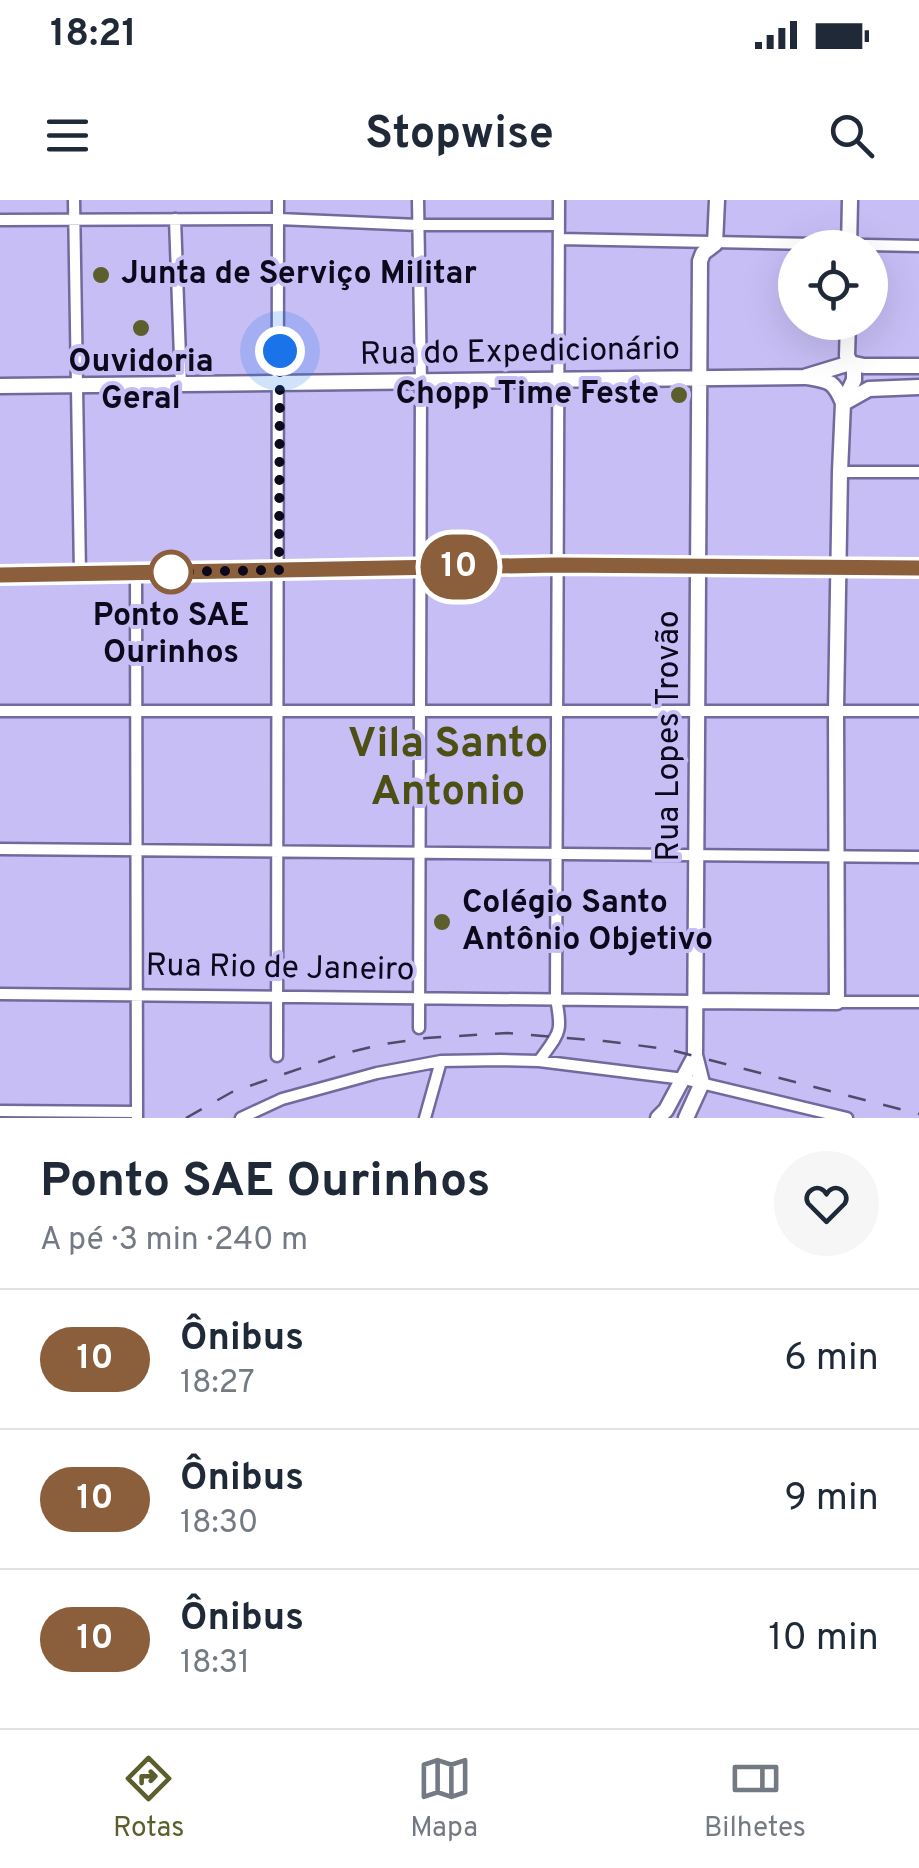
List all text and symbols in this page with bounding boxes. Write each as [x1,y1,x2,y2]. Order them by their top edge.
text: 18:21 [50,11,137,60]
text: Stopwise [365,107,554,164]
icon: menu [40,108,95,163]
icon: search [824,108,879,163]
map controls [778,230,888,340]
button: locate [778,230,888,340]
place label: Junta de Serviço Militar [121,255,477,295]
marker: Junta de Serviço Militar [90,264,112,286]
marker: Ouvidoria Geral [130,317,152,339]
your location [255,326,305,376]
street label: Rua do Expedicionário [360,330,680,376]
place label: Ouvidoria Geral [68,343,214,420]
place label: Chopp Time Feste [396,375,659,415]
marker: Chopp Time Feste [668,384,690,406]
line badge: 10 [414,534,504,600]
text: 10 [440,545,478,589]
marker: Ponto SAE Ourinhos [150,551,192,593]
place label: Ponto SAE Ourinhos [93,597,249,674]
street label: Rua Lopes Trovão [650,610,690,862]
district label: Vila Santo Antonio [348,719,548,820]
place label: Colégio Santo Antônio Objetivo [462,884,713,961]
marker: Colégio Santo Antônio Objetivo [431,911,453,933]
street label: Rua Rio de Janeiro [145,947,415,991]
button: heart [774,1151,879,1256]
text: Ponto SAE Ourinhos [40,1153,490,1213]
text: A pé · 3 min · 240 m [40,1221,308,1261]
text: Ônibus [180,1315,304,1364]
text: 6 min [784,1335,879,1384]
text: 10 [76,1337,114,1381]
text: 18:27 [180,1364,255,1404]
text: Ônibus [180,1455,304,1504]
text: 9 min [784,1475,879,1524]
text: 10 [76,1477,114,1521]
text: 18:30 [180,1504,258,1544]
text: Ônibus [180,1595,304,1644]
text: 10 min [768,1615,879,1664]
text: 10 [76,1617,114,1661]
text: 18:31 [180,1644,250,1684]
tab: Rotas [113,1751,184,1847]
tab: Mapa [410,1751,478,1847]
tab: Bilhetes [704,1751,806,1847]

